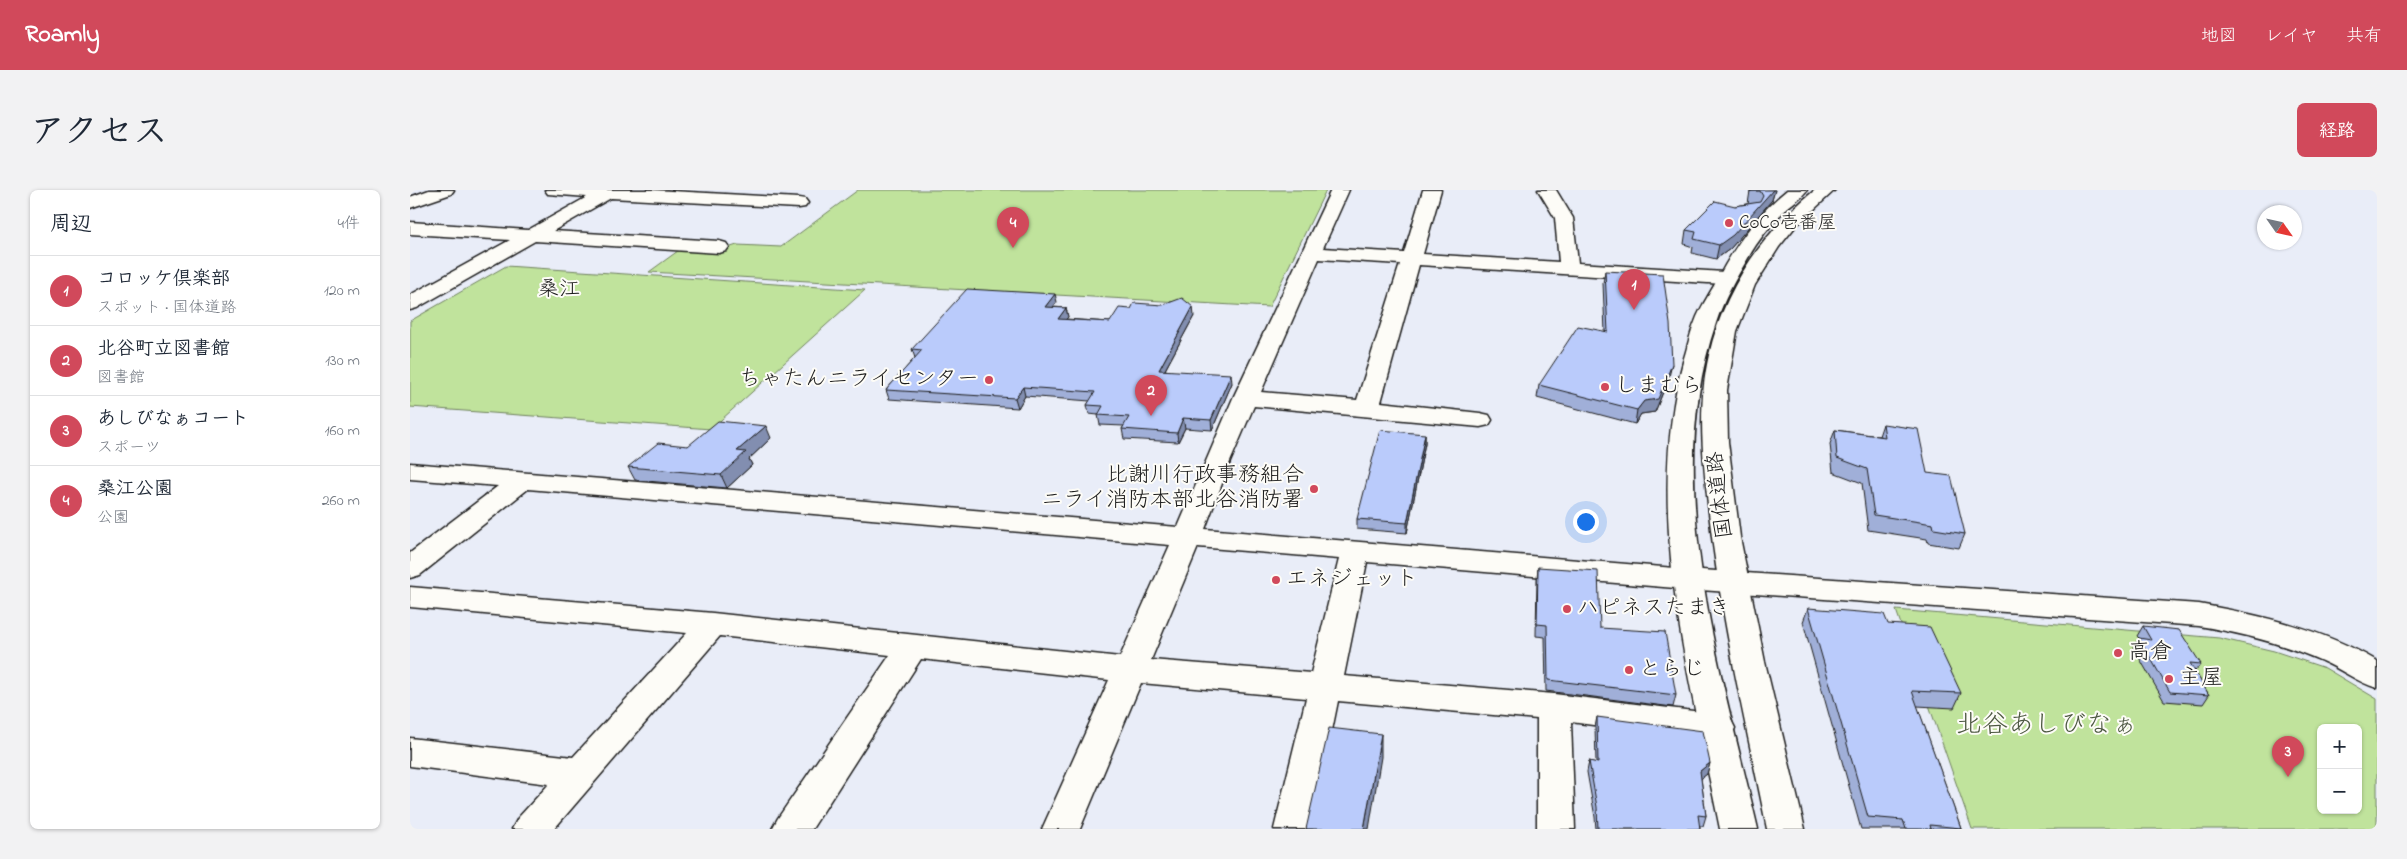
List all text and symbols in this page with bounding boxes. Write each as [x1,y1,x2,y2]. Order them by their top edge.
text: Roamly [25,18,100,53]
text: 地図 [2201,24,2237,50]
text: レイヤ [2265,24,2318,50]
text: 共有 [2346,24,2382,50]
button: 経路 [2297,103,2377,157]
text: アクセス [30,108,168,159]
north arrow [2257,205,2302,250]
pin: 4 [997,207,1029,248]
text: 周辺 [50,210,92,240]
place label: CoCo壱番屋 [1739,210,1837,237]
text: 4件 [337,212,360,236]
marker: CoCo壱番屋 [1723,217,1735,229]
text: コロッケ倶楽部 [97,266,230,293]
pin: 1 [1618,269,1650,310]
district label: 桑江 [538,275,580,305]
text: 1 [63,279,69,303]
text: 120 m [324,279,360,303]
text: スポット · 国体道路 [97,296,236,320]
text: 北谷町立図書館 [97,336,230,363]
text: 2 [62,349,70,373]
text: 130 m [325,349,360,373]
place label: ちゃたんニライセンター [739,364,979,396]
text: 図書館 [97,366,145,390]
place label: しまむら [1615,371,1703,403]
marker: ちゃたんニライセンター [983,374,995,386]
pin: 2 [1135,375,1167,416]
marker: しまむら [1599,381,1611,393]
text: あしびなぁコート [97,406,249,433]
text: 3 [63,419,69,443]
text: 160 m [325,419,360,443]
text: スポーツ [97,436,161,460]
street label: 国体道路 [1700,449,1742,541]
place label: 比謝川行政事務組合 ニライ消防本部北谷消防署 [1041,460,1304,517]
text: 桑江公園 [97,476,173,503]
marker: 比謝川行政事務組合 ニライ消防本部北谷消防署 [1308,483,1320,495]
text: 4 [63,489,69,513]
text: 260 m [322,489,360,513]
text: 公園 [97,506,129,530]
your location [1573,509,1599,535]
place label: エネジェット [1286,564,1418,596]
marker: エネジェット [1270,574,1282,586]
place label: ハピネスたまき [1577,593,1731,625]
marker: ハピネスたまき [1561,603,1573,615]
place label: 高倉 [2128,637,2172,669]
marker: 高倉 [2112,647,2124,659]
place label: とらじ [1639,654,1705,686]
place label: 主屋 [2179,663,2223,695]
marker: とらじ [1623,664,1635,676]
marker: 主屋 [2163,673,2175,685]
park label: 北谷あしびなぁ [1956,707,2138,745]
map controls [2317,724,2362,814]
button: + [2317,724,2362,769]
pin: 3 [2272,736,2304,777]
button: − [2317,769,2362,814]

